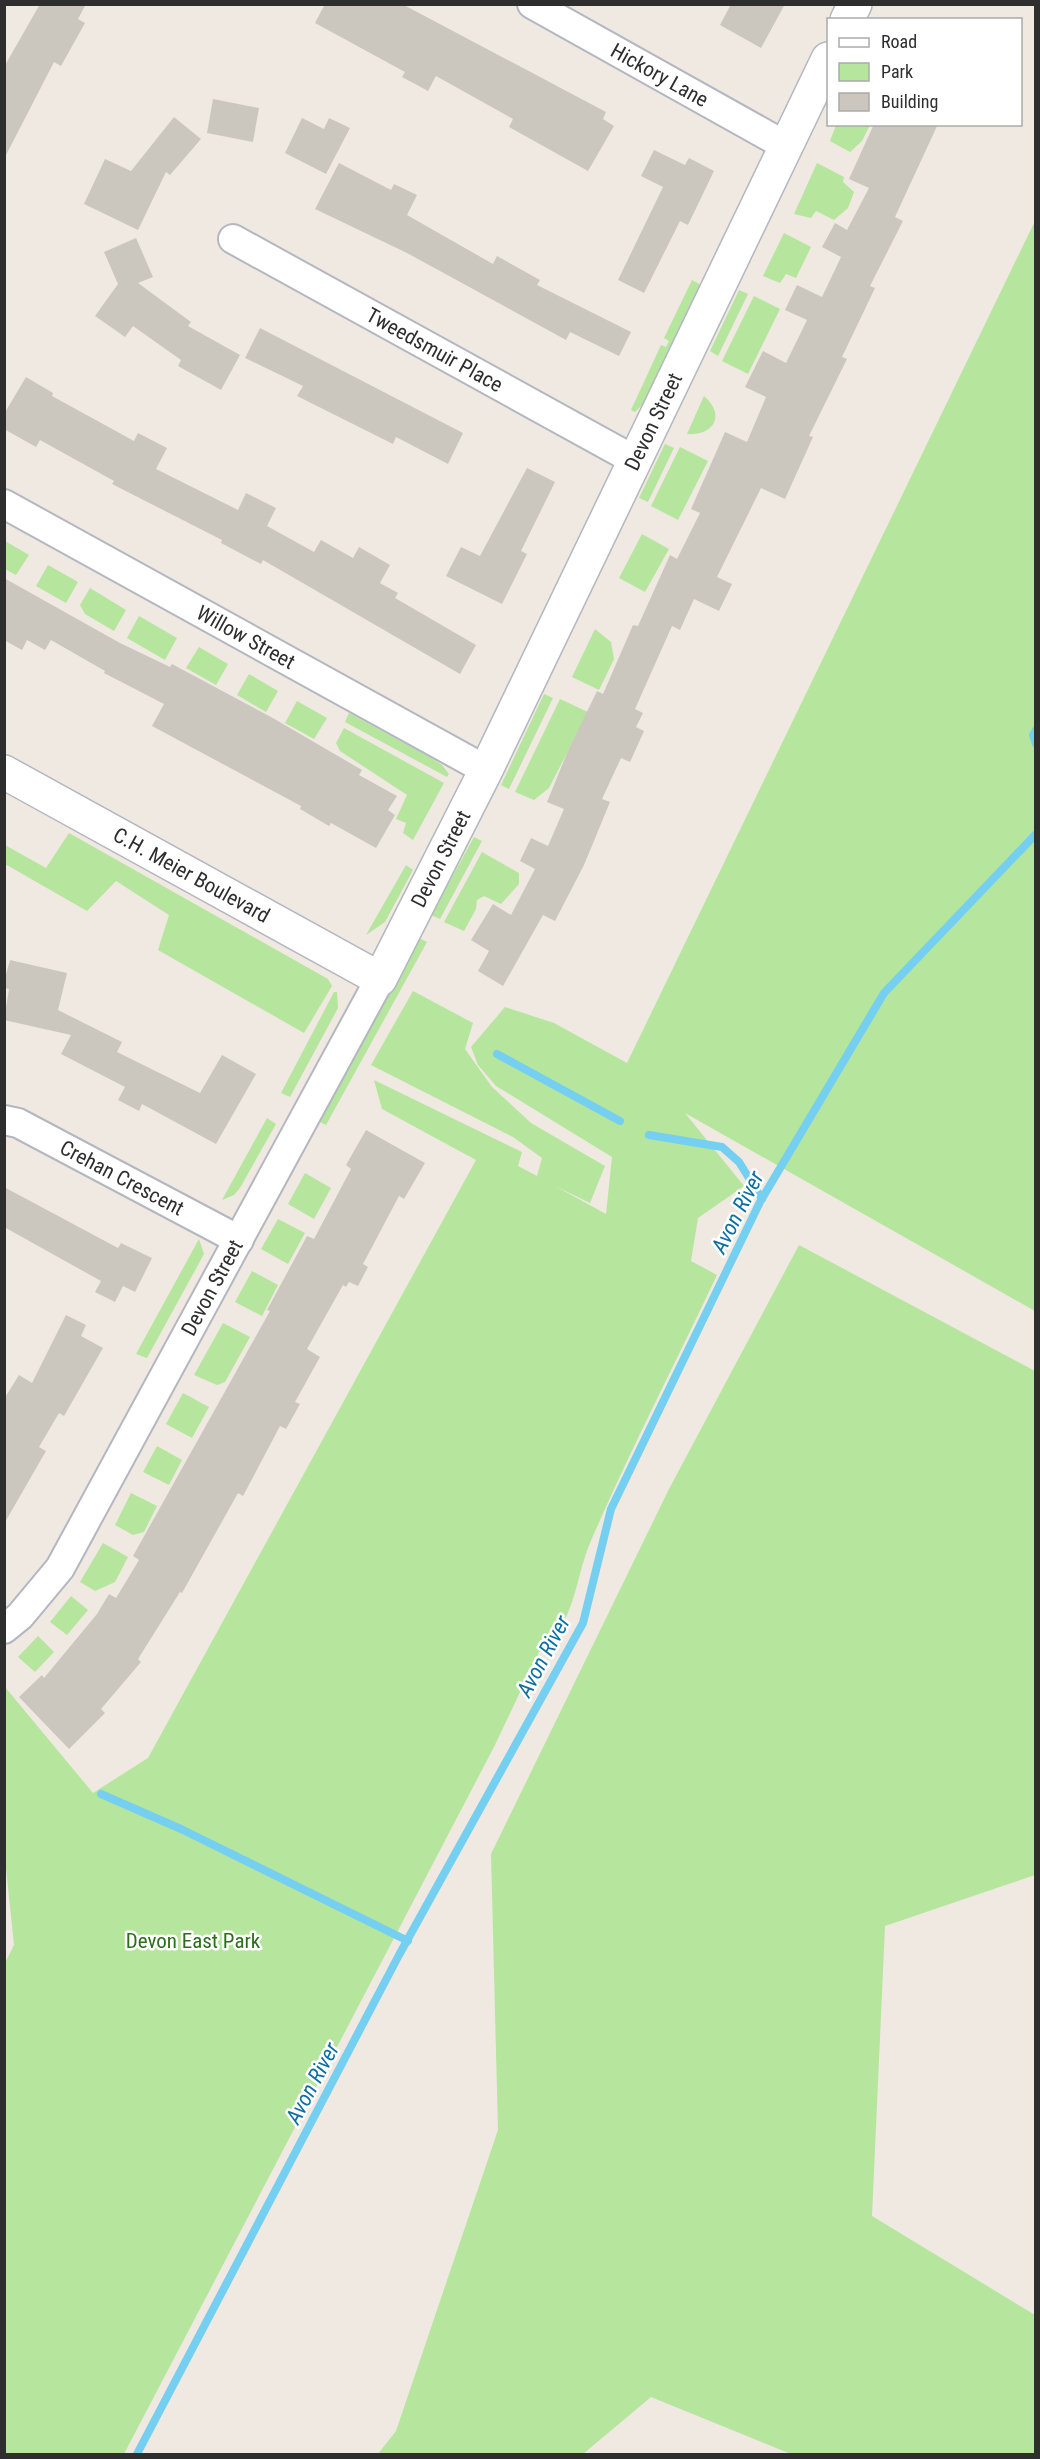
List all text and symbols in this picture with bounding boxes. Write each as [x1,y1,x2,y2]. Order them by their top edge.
legend [827,18,1022,126]
text: Road [881,31,917,52]
street label: Hickory Lane [607,38,712,112]
text: Park [881,61,913,82]
text: Building [881,91,938,112]
street label: Tweedsmuir Place [362,303,507,397]
street label: Devon Street [620,369,687,474]
street label: Willow Street [192,601,299,674]
street label: Devon Street [406,806,475,911]
street label: C.H. Meier Boulevard [109,823,274,928]
street label: Crehan Crescent [56,1135,188,1221]
water label: Avon River [706,1167,769,1258]
street label: Devon Street [177,1236,248,1340]
water label: Avon River [511,1611,575,1702]
park label: Devon East Park [126,1929,261,1953]
water label: Avon River [280,2038,344,2129]

